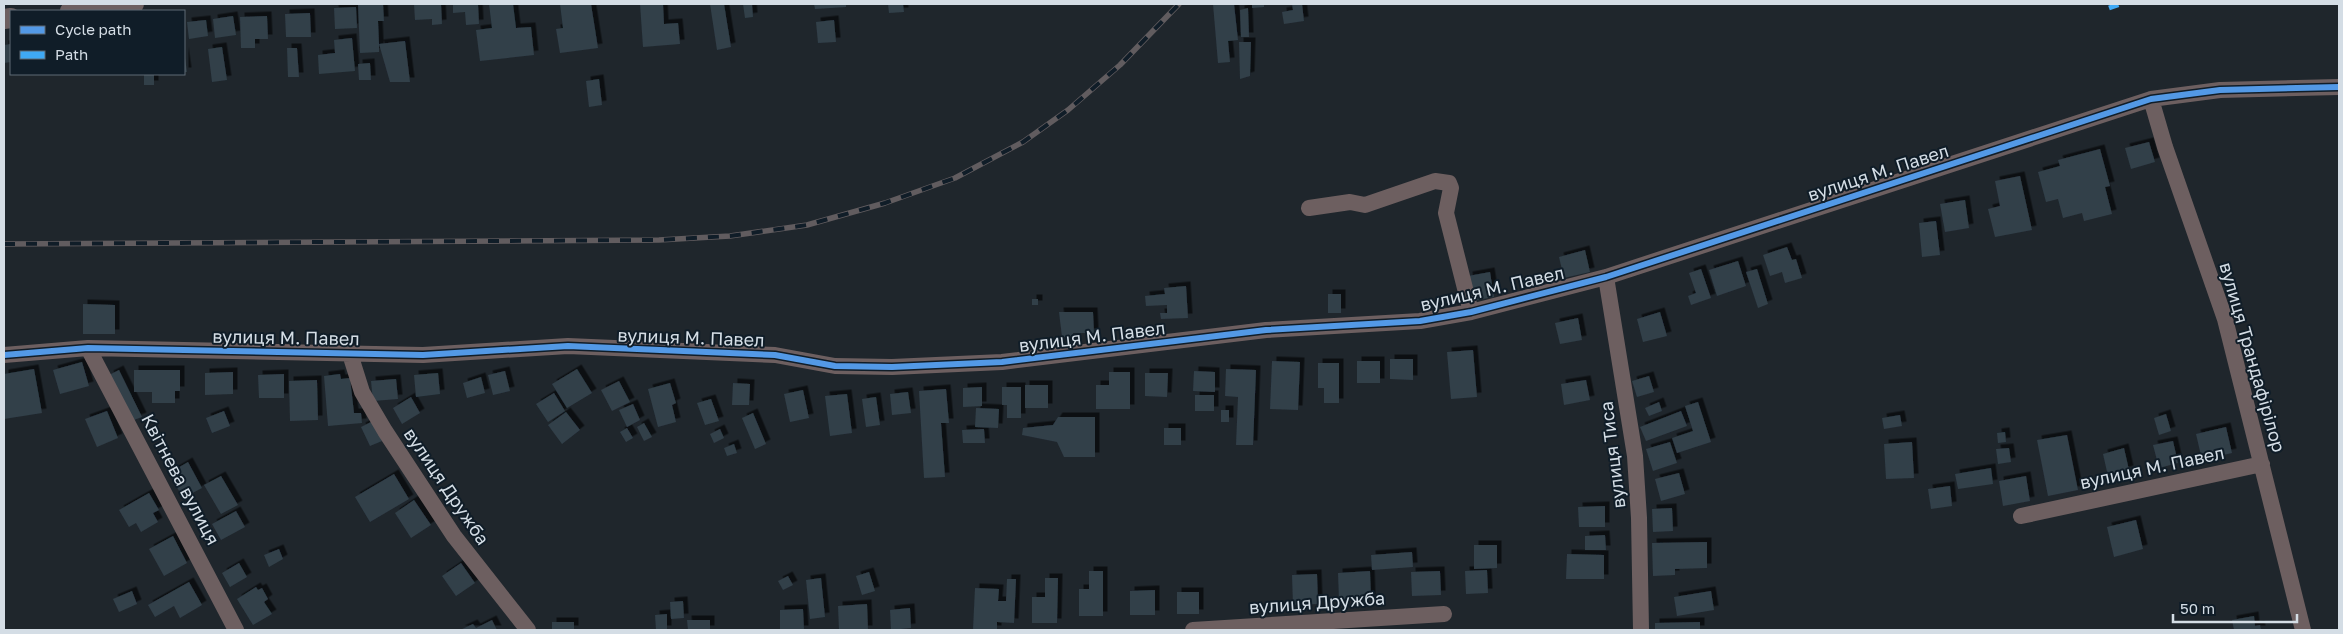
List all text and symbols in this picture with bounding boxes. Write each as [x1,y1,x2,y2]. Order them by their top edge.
legend [10,10,185,75]
text: Cycle path [55,20,131,38]
text: Path [55,45,88,63]
street label: вулиця М. Павел [1805,139,1951,205]
street label: вулиця Трандафірілор [2215,259,2291,455]
street label: вулиця М. Павел [1418,261,1566,315]
street label: вулиця М. Павел [1018,316,1166,356]
street label: вулиця М. Павел [617,323,765,351]
street label: вулиця М. Павел [212,325,360,349]
street label: вулиця Тиса [1595,400,1629,510]
street label: Квітнева вулиця [137,410,225,548]
street label: вулиця Дружба [400,423,494,549]
street label: вулиця М. Павел [2078,441,2226,493]
street label: вулиця Дружба [1248,586,1386,618]
scale bar [2173,592,2297,624]
text: 50 m [2180,599,2215,617]

